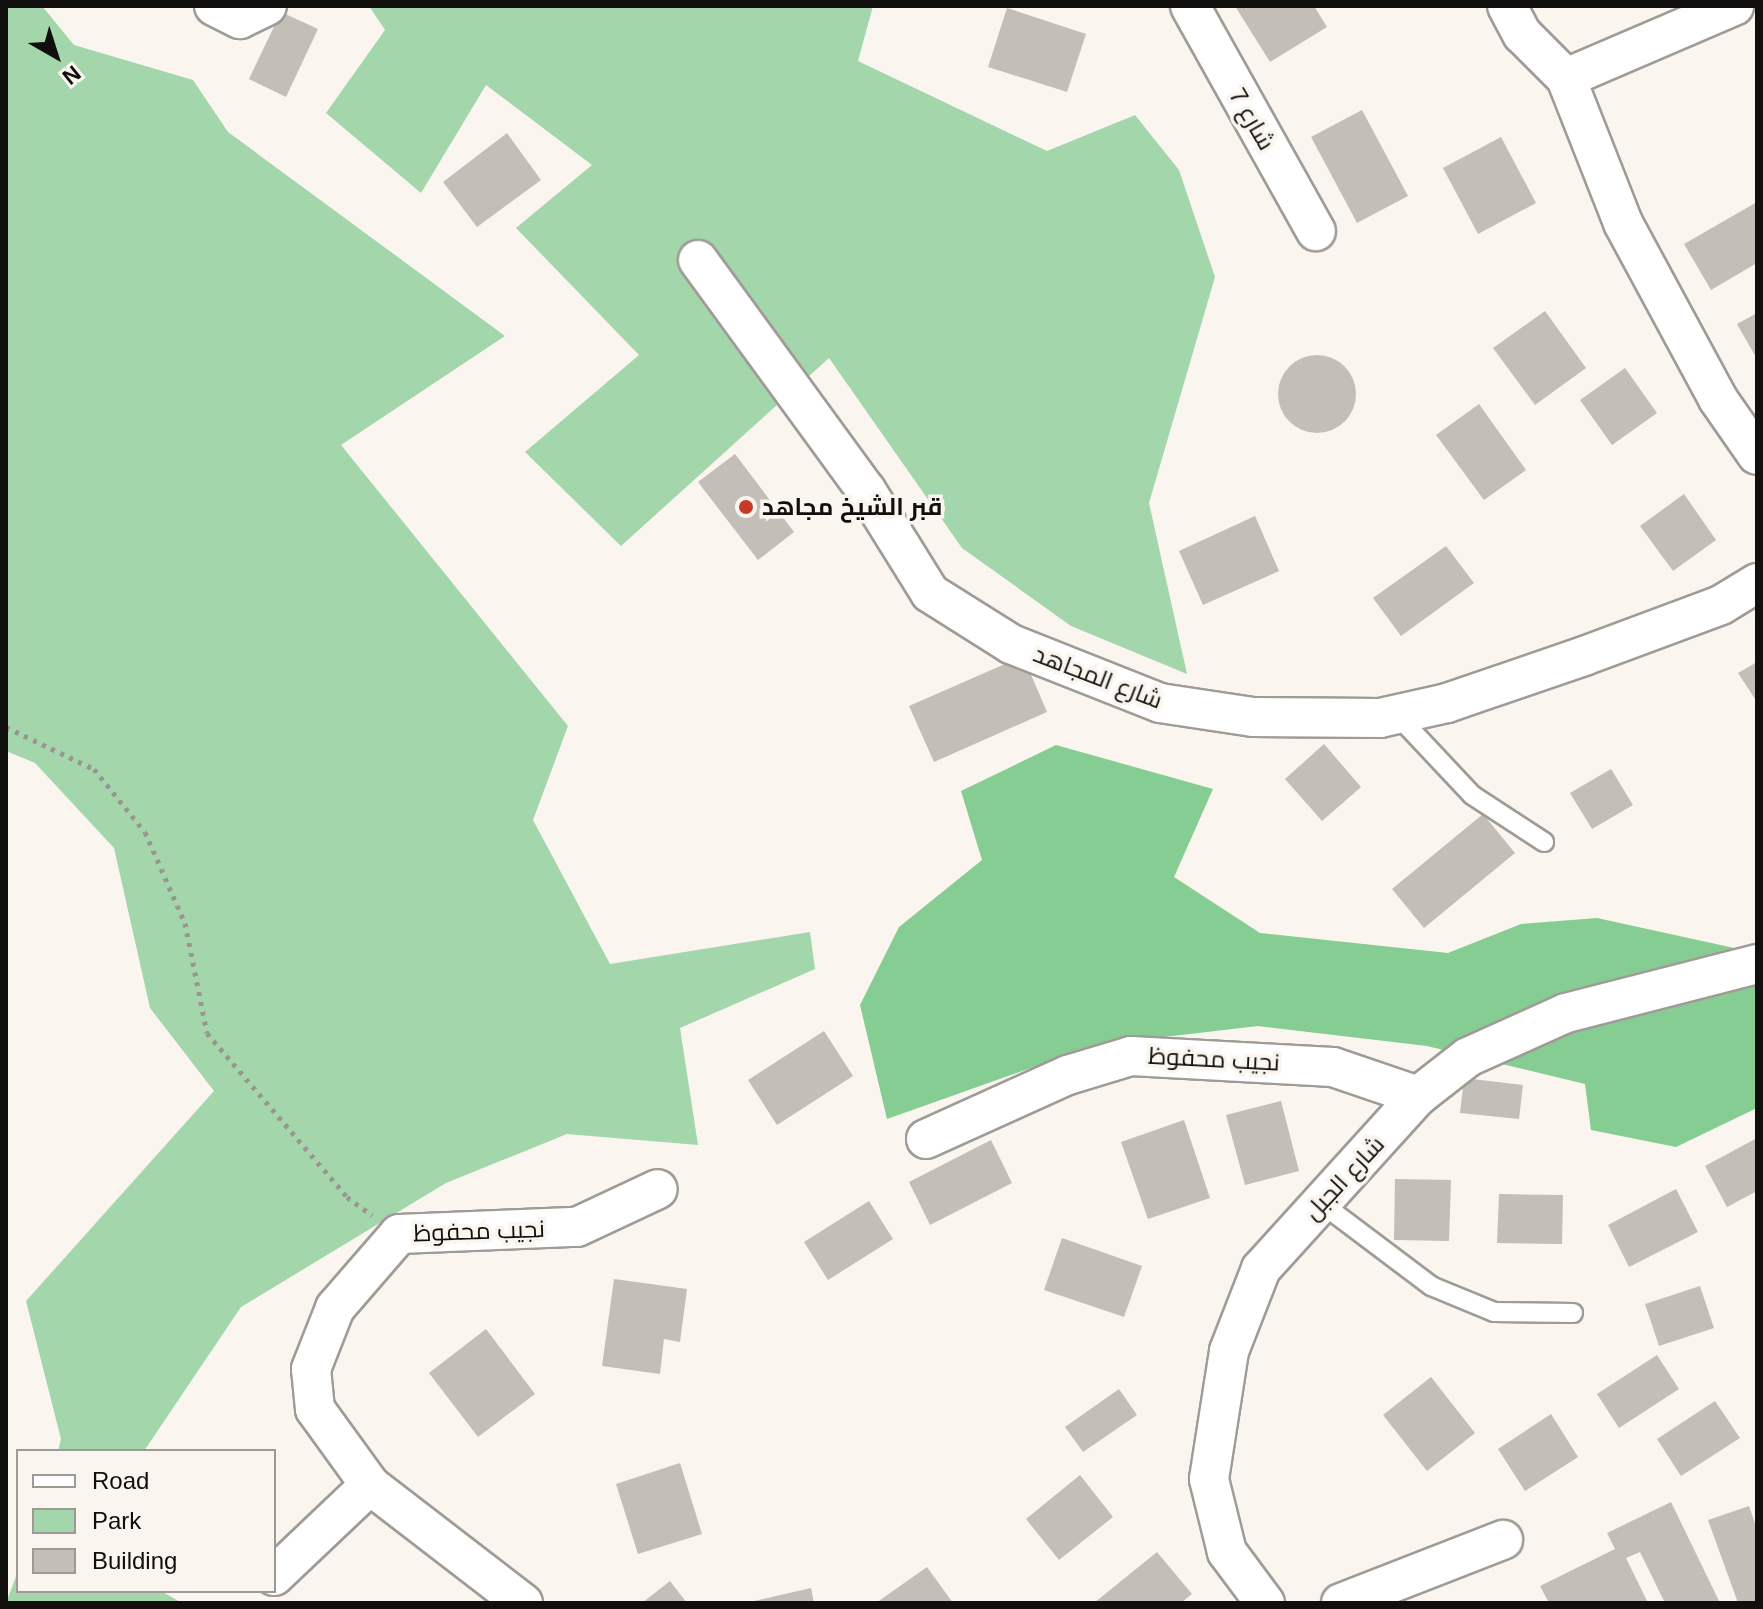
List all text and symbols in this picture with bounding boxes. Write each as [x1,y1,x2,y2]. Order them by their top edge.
north arrow [16,16,96,96]
text: N [57,60,85,90]
street label: شارع 7 [1223,83,1281,155]
place label: قبر الشيخ مجاهد [762,493,942,521]
marker: قبر الشيخ مجاهد [737,498,755,516]
street label: شارع المجاهد [1029,639,1167,715]
street label: نجيب محفوظ [1148,1041,1280,1077]
street label: شارع الجبل [1298,1130,1390,1226]
street label: نجيب محفوظ [413,1214,545,1248]
legend [16,1449,276,1593]
text: Road [92,1467,149,1494]
text: Park [92,1507,141,1534]
text: Building [92,1547,177,1574]

